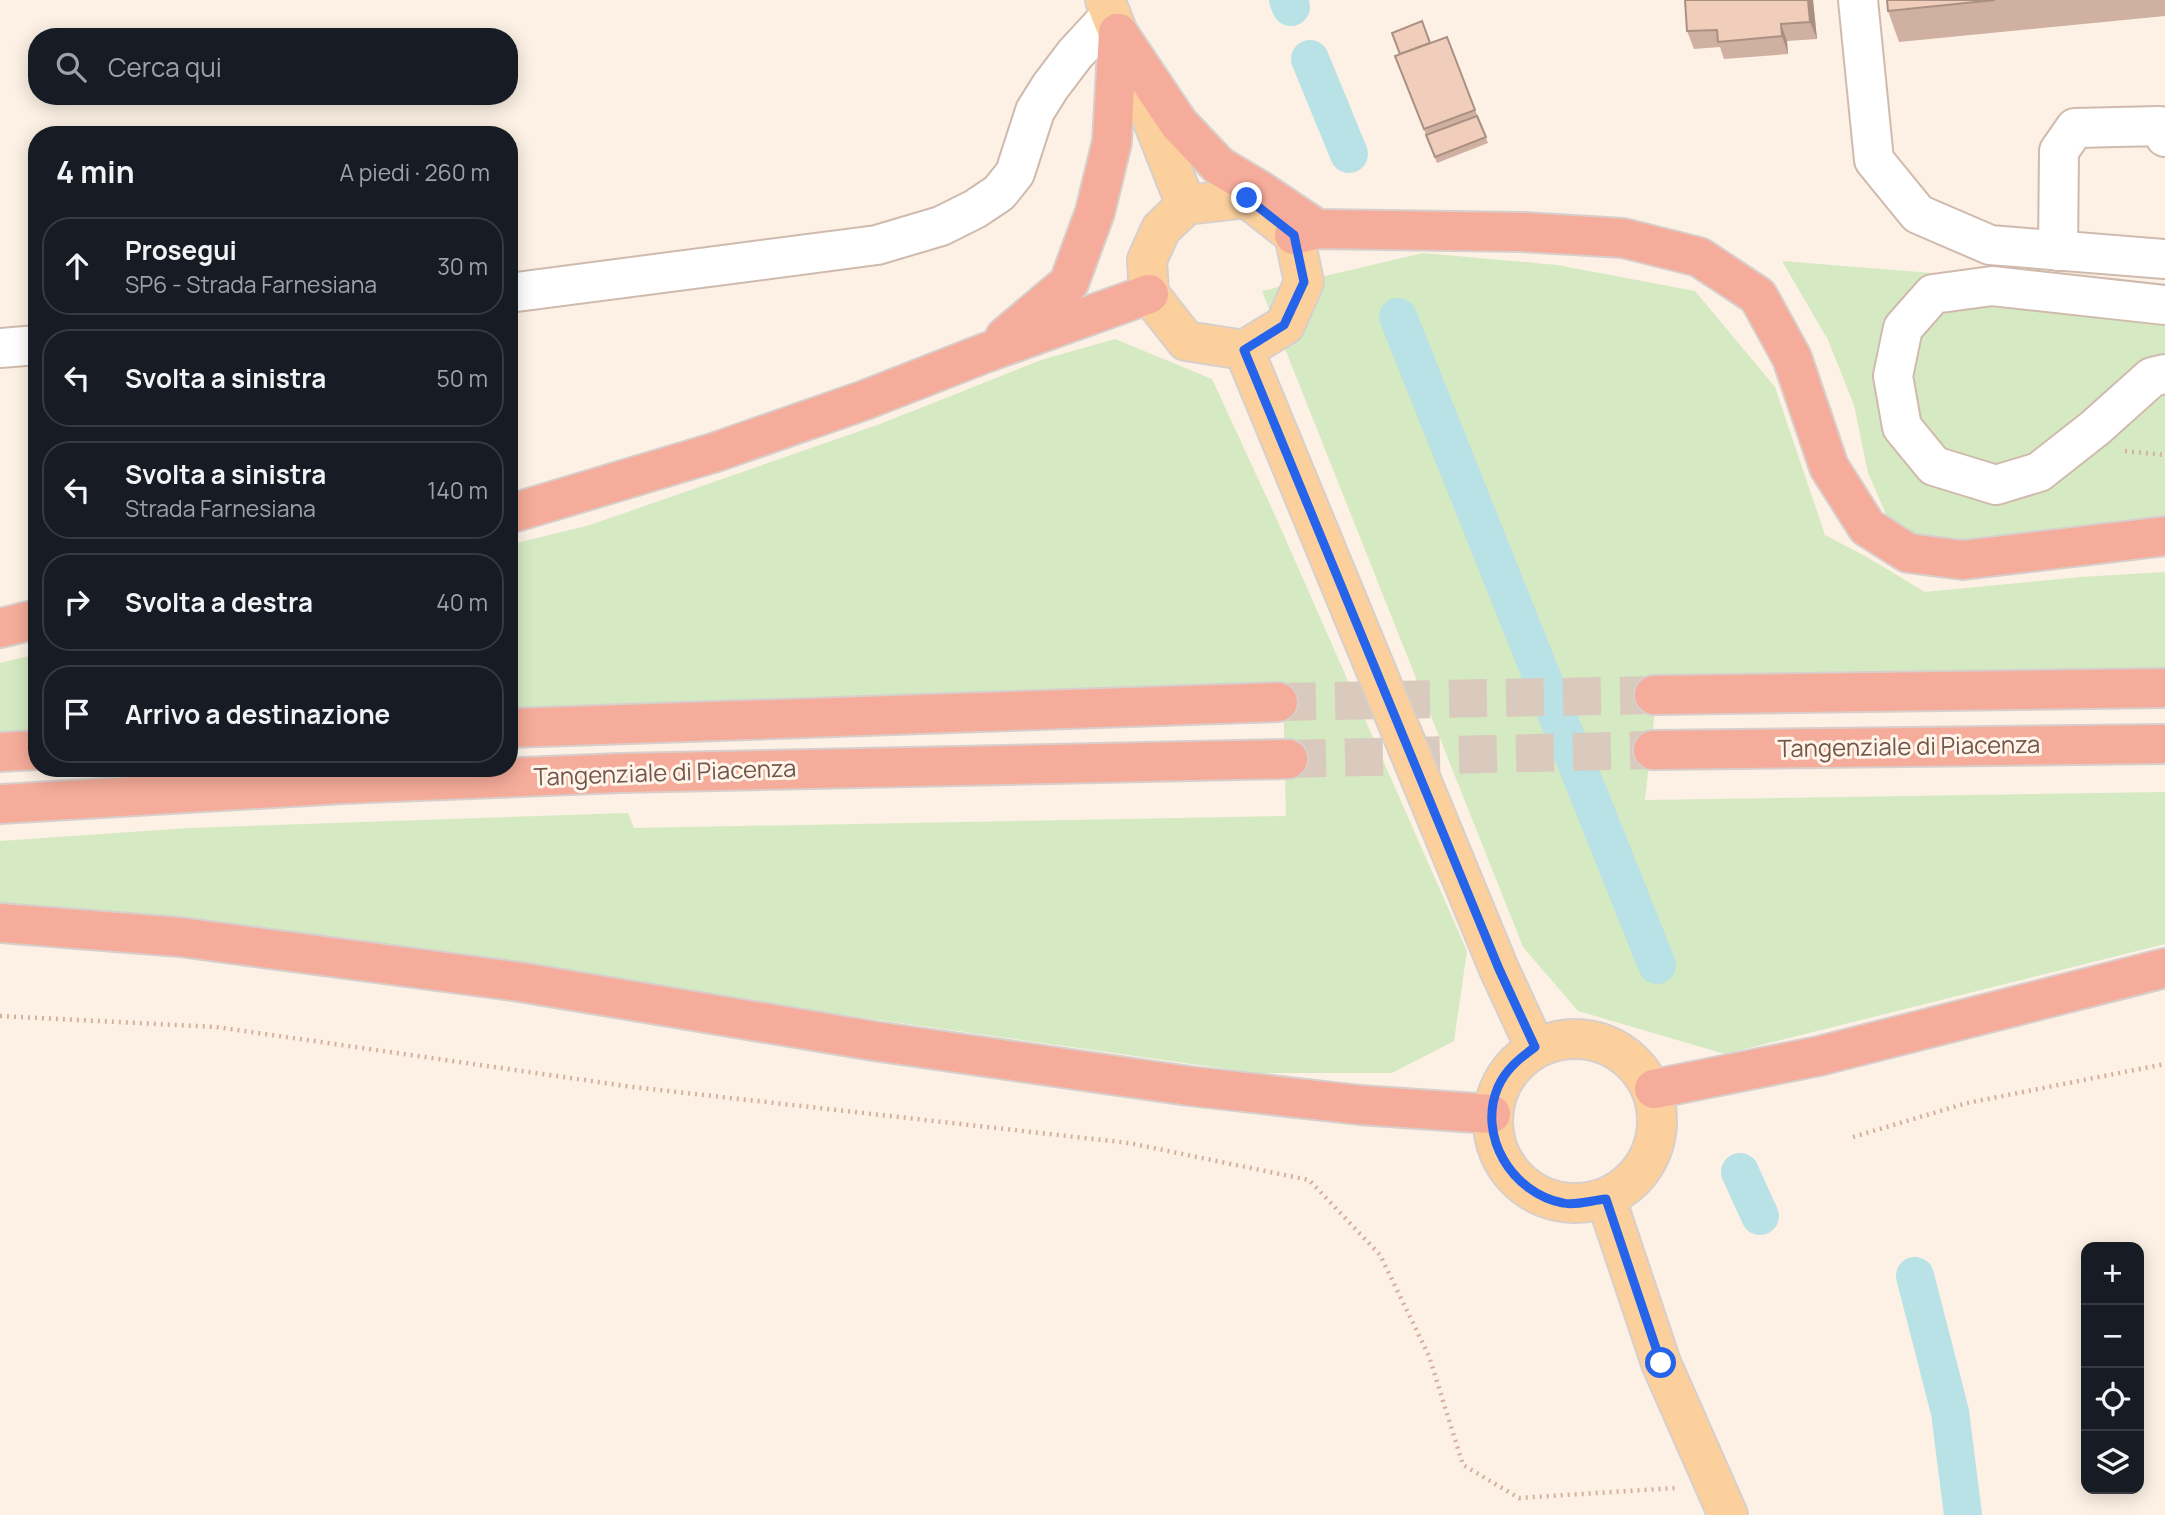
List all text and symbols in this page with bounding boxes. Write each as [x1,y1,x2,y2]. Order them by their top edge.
search box [28,28,518,105]
icon: search [52,48,90,86]
text: Cerca qui [108,49,222,85]
text: 4 min [56,151,134,192]
text: A piedi · 260 m [339,156,490,188]
route end [1231,182,1262,213]
text: Prosegui [125,232,237,268]
icon: ahead [58,247,96,285]
text: 30 m [437,250,488,282]
text: SP6 - Strada Farnesiana [125,268,377,300]
icon: left [58,359,96,397]
text: Svolta a sinistra [125,360,326,396]
text: 50 m [437,362,488,394]
text: Svolta a sinistra [125,456,326,492]
icon: left [58,471,96,509]
text: 140 m [427,474,488,506]
text: Strada Farnesiana [125,492,316,524]
icon: right [58,583,96,621]
text: Svolta a destra [125,584,313,620]
text: 40 m [436,586,488,618]
icon: arrive [58,695,96,733]
text: Arrivo a destinazione [125,696,390,732]
street label: Tangenziale di Piacenza [1777,727,2041,764]
street label: Tangenziale di Piacenza [533,750,797,793]
map controls [2081,1242,2144,1494]
button: + [2081,1242,2144,1305]
button: − [2081,1305,2144,1368]
route start [1645,1347,1676,1378]
button: locate [2081,1368,2144,1431]
button: layers [2081,1431,2144,1494]

